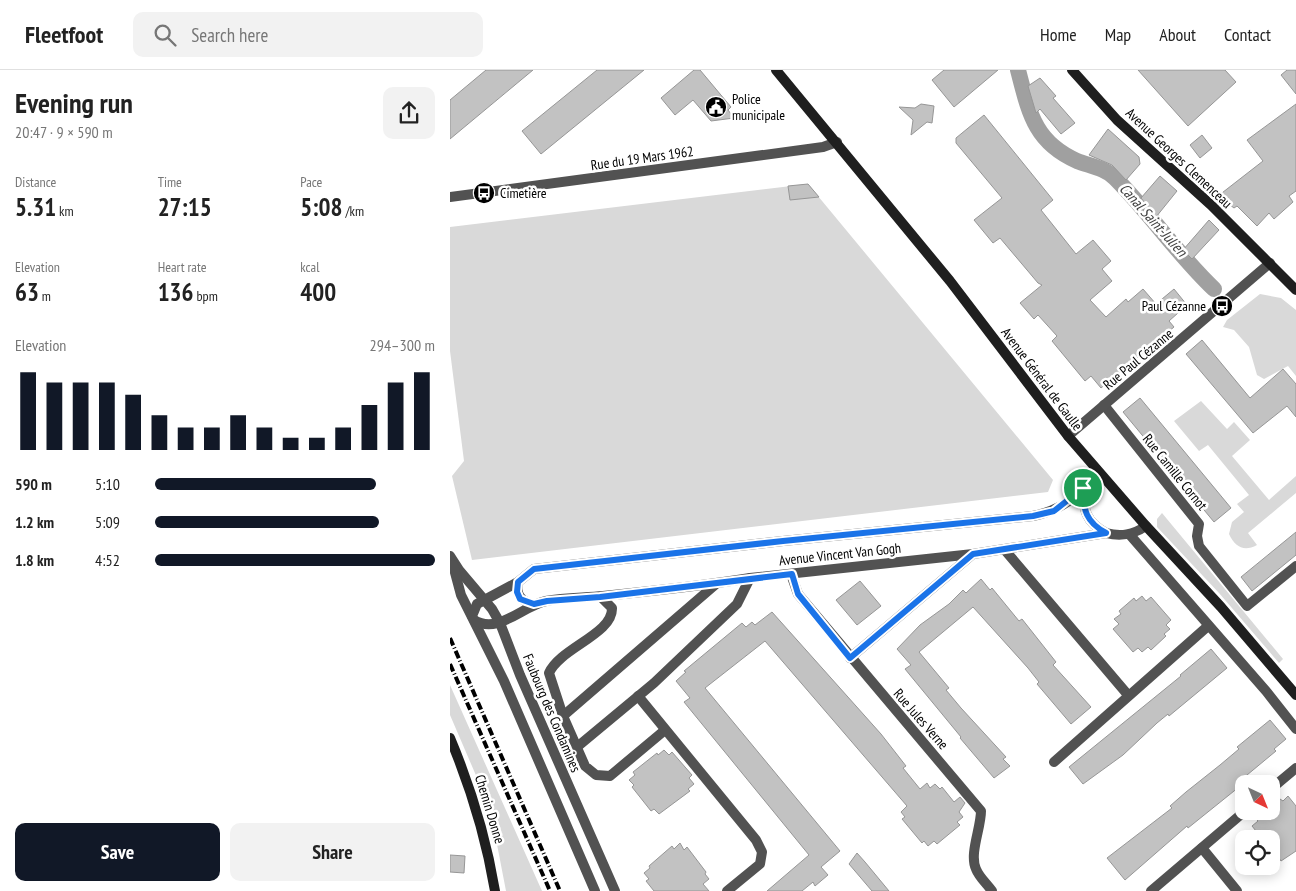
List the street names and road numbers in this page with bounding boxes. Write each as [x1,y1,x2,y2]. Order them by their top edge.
street label: Avenue Georges Clemenceau [1122,104,1236,212]
street label: Rue du 19 Mars 1962 [590,142,694,174]
street label: Avenue Général de Gaulle [997,324,1087,434]
street label: Rue Paul Cézanne [1099,324,1177,393]
street label: Rue Camille Cornot [1139,430,1211,514]
street label: Avenue Vincent Van Gogh [778,539,902,569]
street label: Faubourg des Condamines [519,651,585,775]
street label: Rue Jules Verne [890,685,952,753]
street label: Chemin Donne [471,772,509,846]

